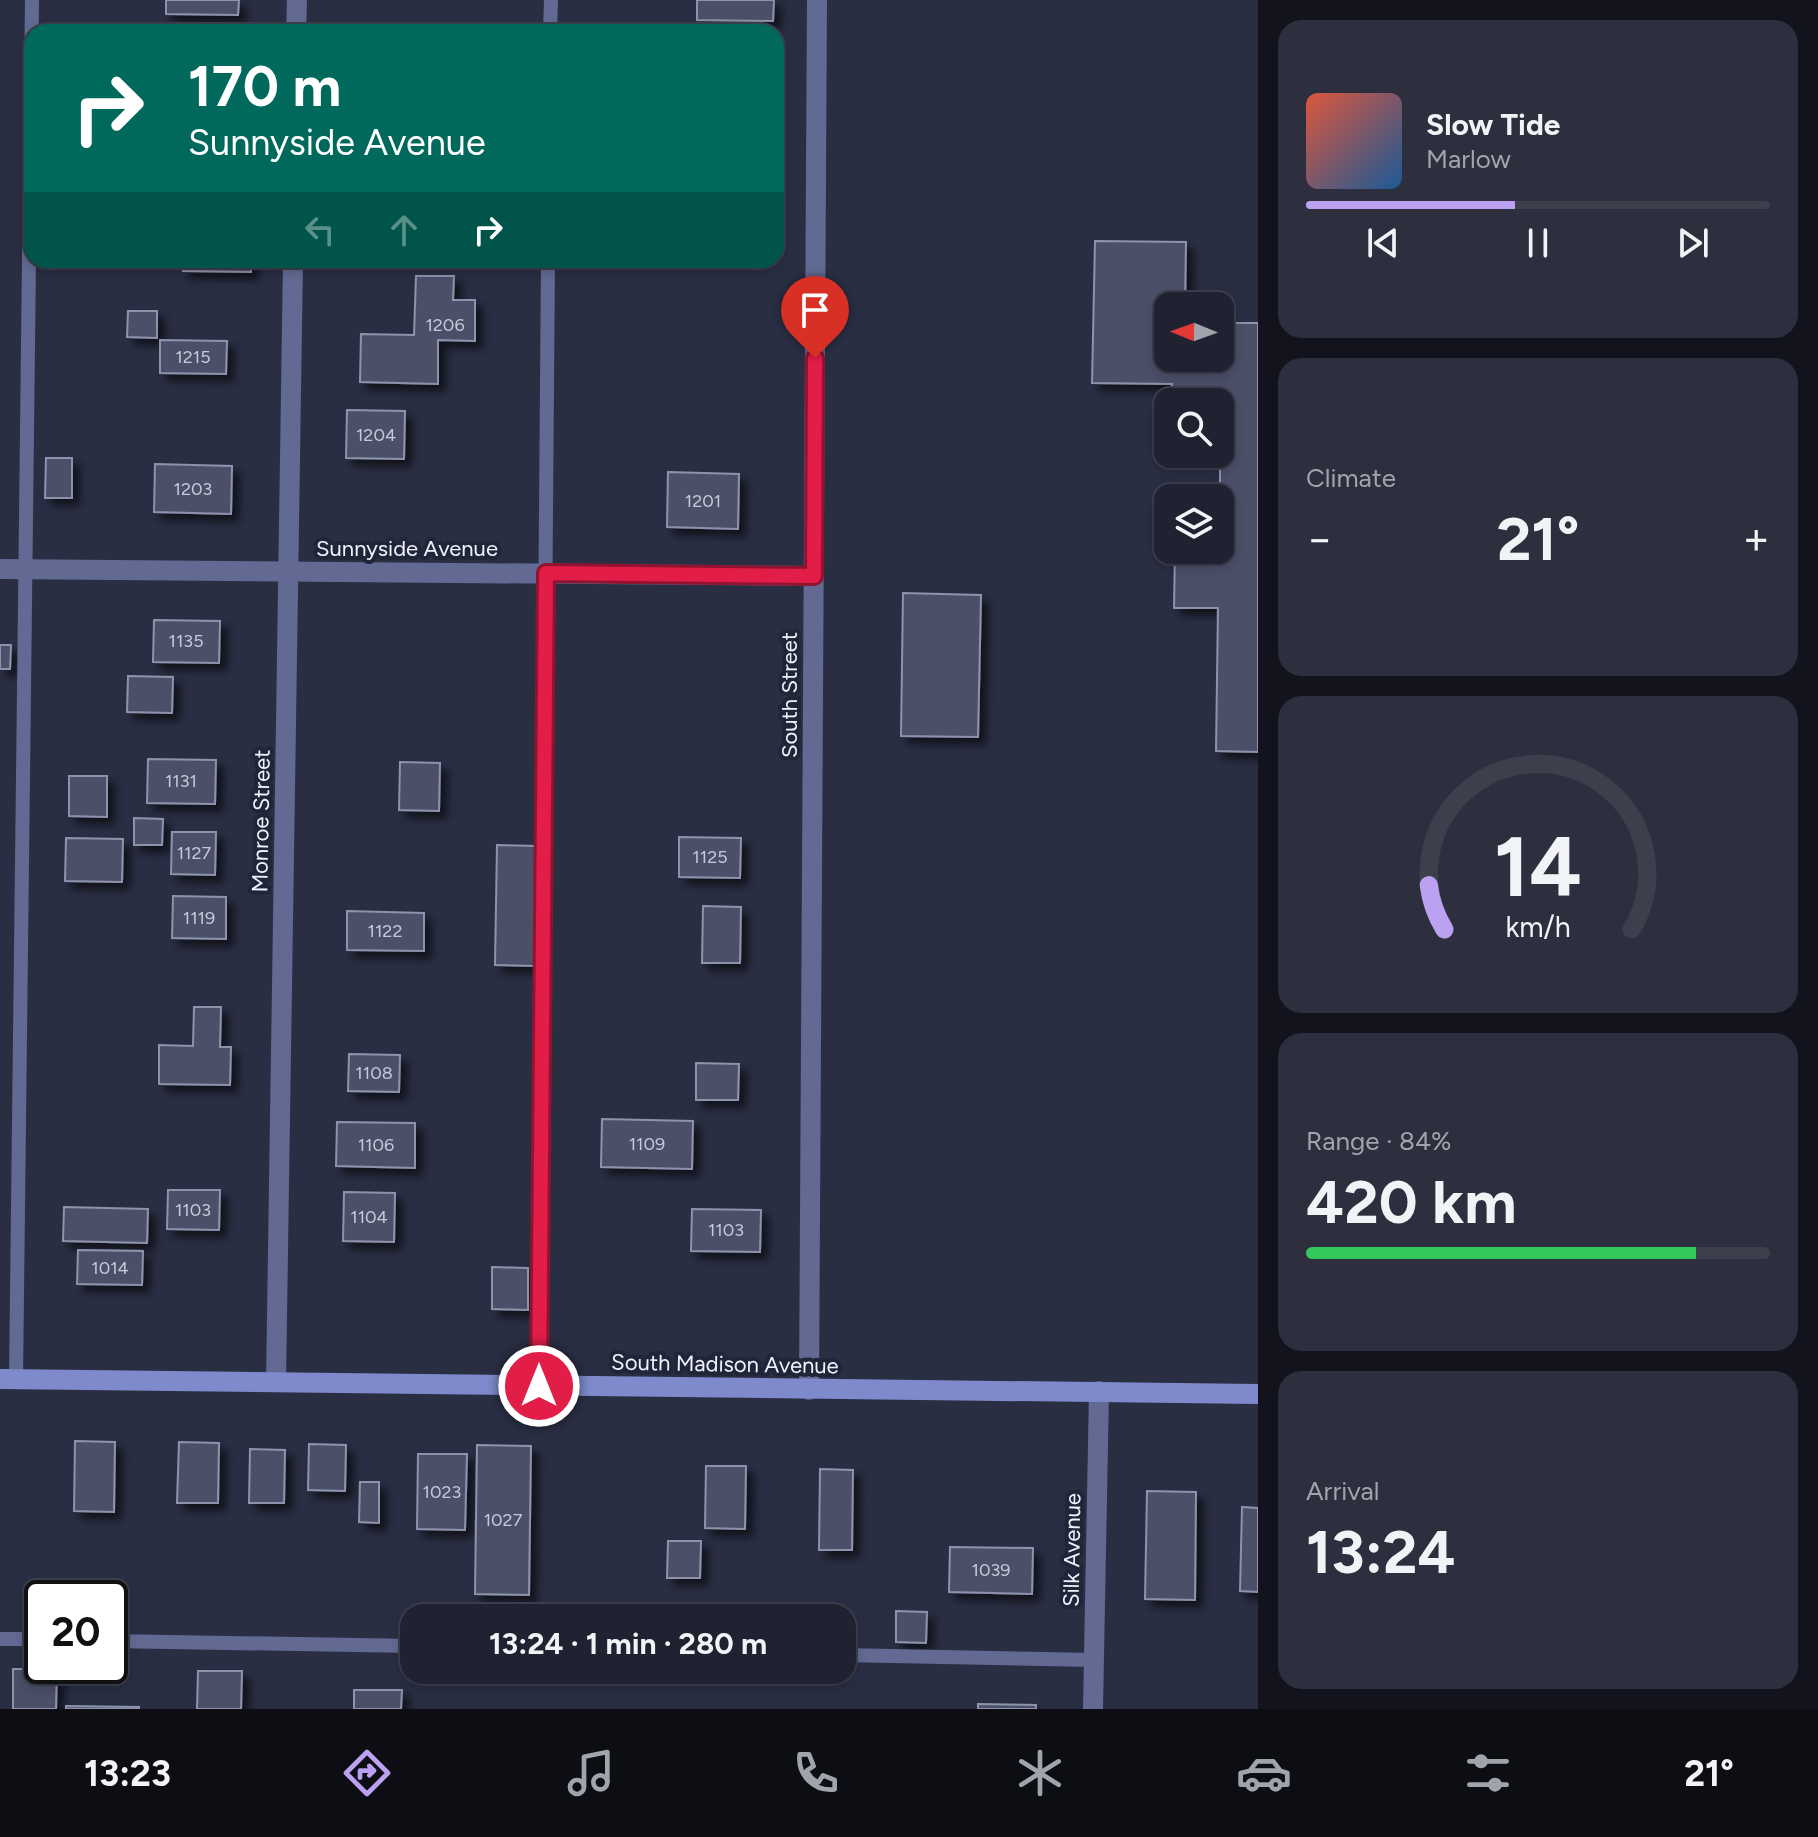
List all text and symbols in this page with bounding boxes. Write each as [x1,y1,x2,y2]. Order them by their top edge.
text: 170 m [188,53,341,120]
icon: right [56,56,160,160]
text: Slow Tide [1426,106,1560,143]
text: Sunnyside Avenue [188,121,486,164]
text: Marlow [1426,143,1511,175]
icon: left [298,208,342,252]
icon: ahead [382,208,426,252]
icon: right [466,208,510,252]
icon: previous [1361,221,1405,265]
icon: pause [1516,221,1560,265]
icon: next [1671,221,1715,265]
pin [781,276,849,358]
icon: arrive [793,288,837,332]
north arrow [1154,292,1234,372]
map controls [1154,292,1234,564]
house number: 1206 [425,314,465,336]
house number: 1215 [175,346,211,368]
button: search [1154,388,1234,468]
house number: 1204 [356,424,396,446]
text: Climate [1306,462,1396,494]
house number: 1203 [174,478,212,500]
button: layers [1154,484,1234,564]
house number: 1201 [685,490,721,512]
text: 21° [1497,503,1579,575]
text: − [1306,512,1333,565]
text: + [1743,512,1770,565]
street label: Sunnyside Avenue [316,535,498,562]
house number: 1135 [168,630,204,652]
street label: South Street [776,632,803,758]
street label: Monroe Street [246,749,276,893]
house number: 1131 [165,770,197,792]
text: 14 [1494,817,1582,917]
house number: 1127 [177,842,212,864]
house number: 1125 [692,846,728,868]
house number: 1119 [183,907,215,929]
text: km/h [1505,911,1571,945]
house number: 1122 [368,920,403,942]
house number: 1108 [355,1062,393,1084]
text: Range · 84% [1306,1125,1452,1157]
house number: 1109 [629,1133,665,1155]
house number: 1106 [358,1134,394,1156]
text: 420 km [1306,1166,1516,1238]
house number: 1103 [175,1199,211,1221]
house number: 1104 [350,1206,388,1228]
house number: 1103 [708,1219,744,1241]
house number: 1014 [91,1257,129,1279]
position arrow [497,1344,581,1428]
street label: South Madison Avenue [611,1349,839,1379]
text: Arrival [1306,1475,1379,1507]
house number: 1023 [423,1481,461,1503]
street label: Silk Avenue [1058,1493,1086,1607]
house number: 1027 [484,1509,523,1531]
text: 13:24 [1306,1516,1455,1588]
house number: 1039 [972,1559,1010,1581]
speed limit sign: 20 [24,1580,128,1684]
text: 13:24 · 1 min · 280 m [489,1625,767,1662]
icon: directions [339,1745,395,1801]
icon: music [563,1745,619,1801]
icon: phone [788,1745,844,1801]
icon: climate [1012,1745,1068,1801]
icon: car [1236,1745,1292,1801]
icon: filters [1460,1745,1516,1801]
text: 13:23 [84,1752,171,1795]
text: 21° [1684,1752,1734,1795]

